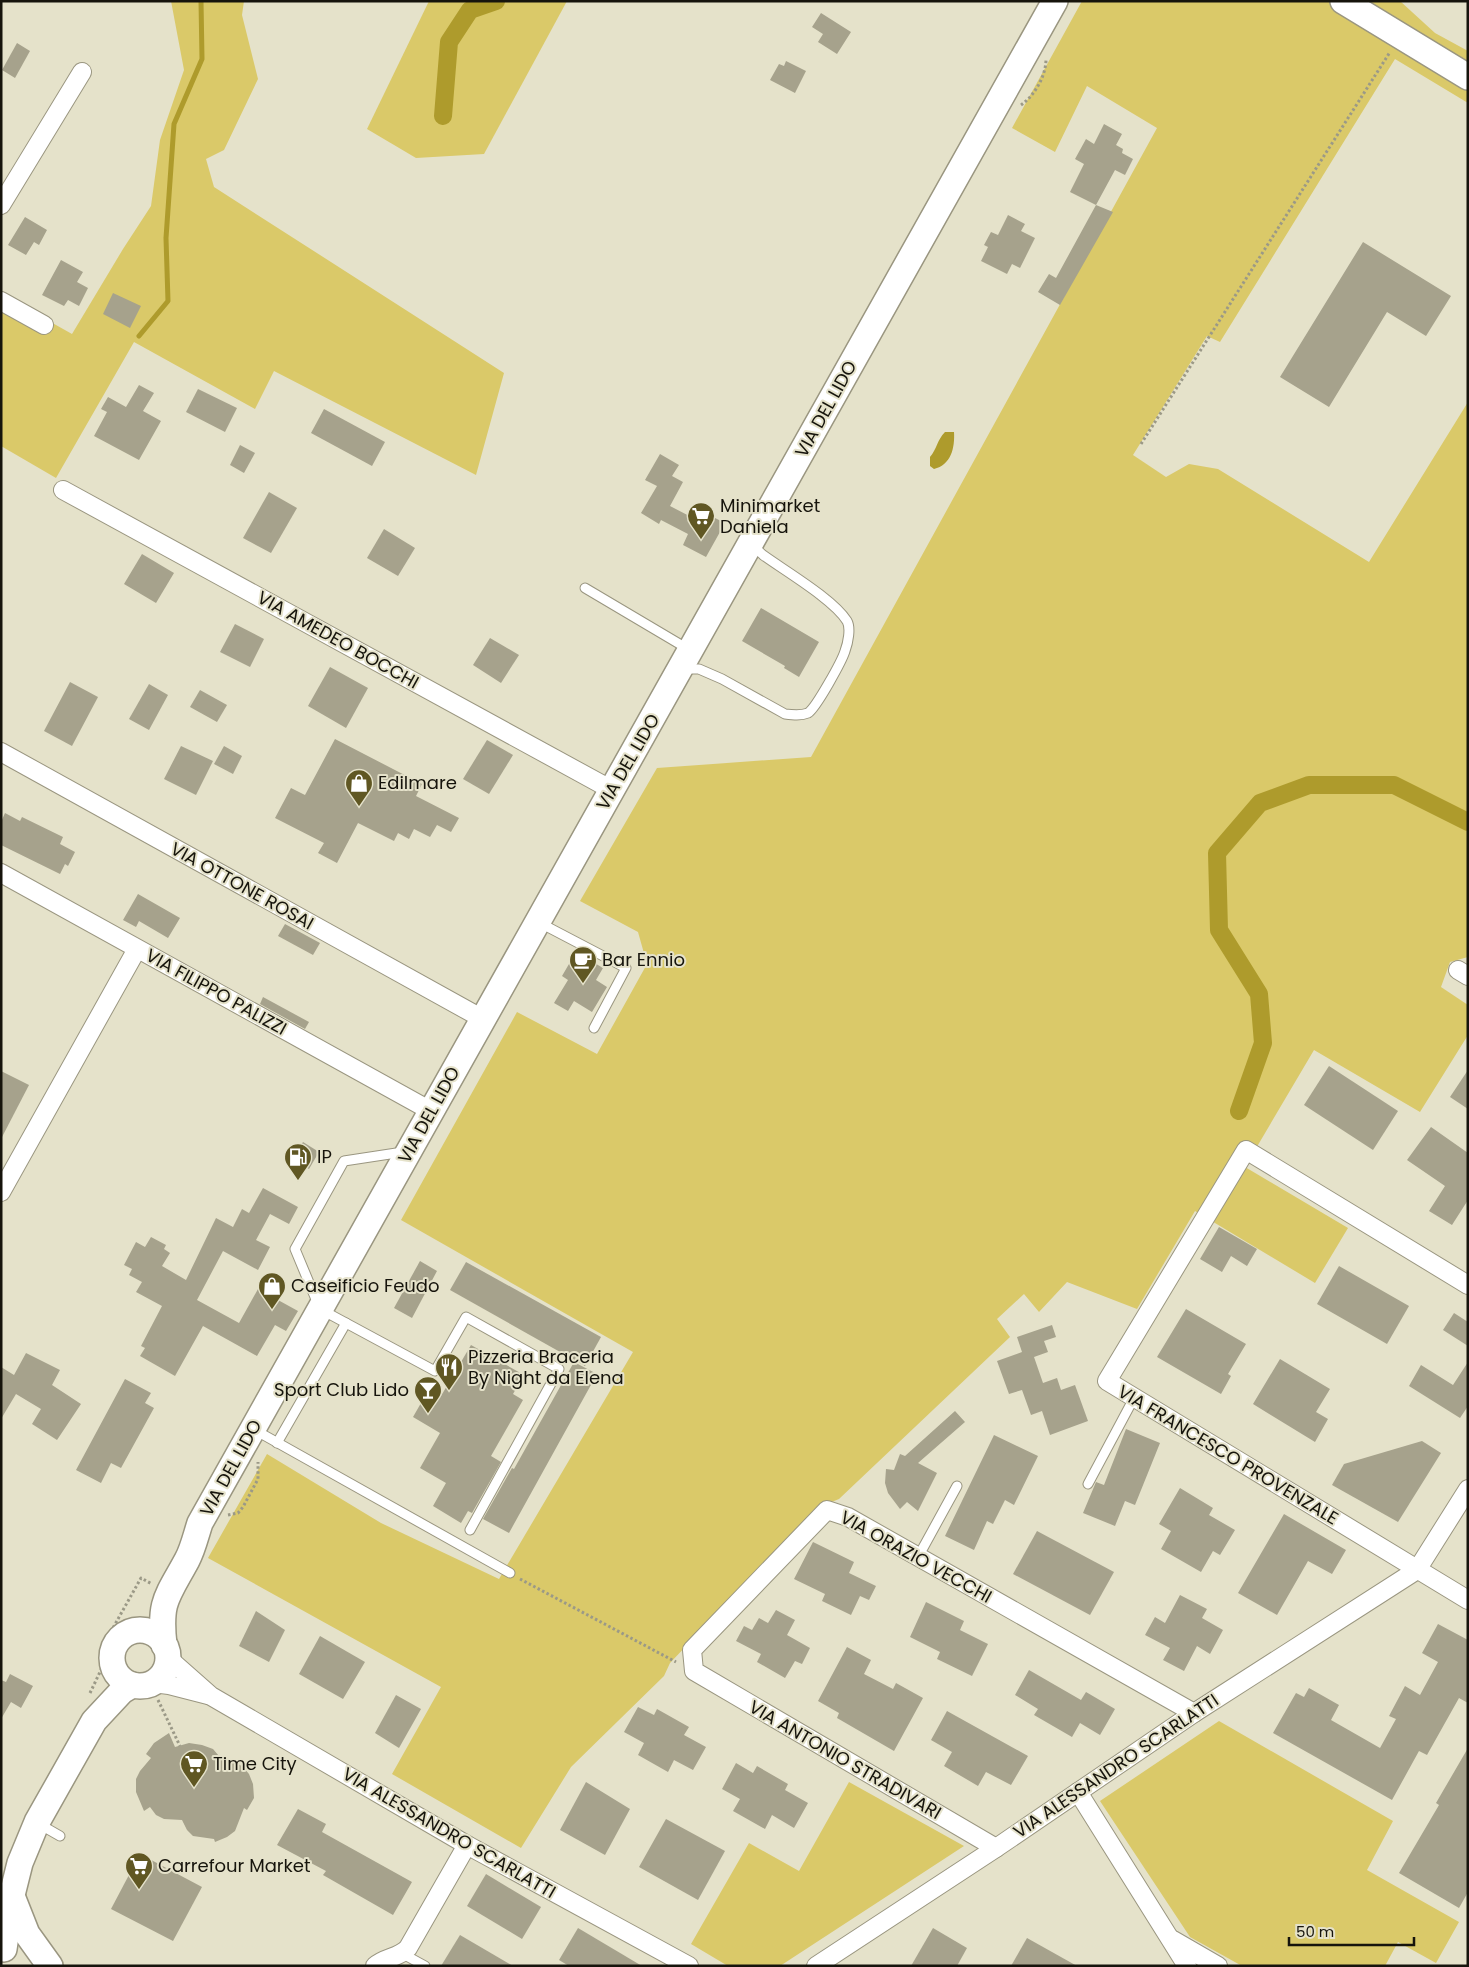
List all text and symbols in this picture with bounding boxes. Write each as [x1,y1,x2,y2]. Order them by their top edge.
street label: VIA DEL LIDO [789,356,862,462]
place label: Minimarket Daniela [720,493,820,539]
supermarket icon: Minimarket Daniela [686,501,716,540]
street label: VIA AMEDEO BOCCHI [253,585,424,694]
street label: VIA DEL LIDO [590,709,665,814]
shop icon: Edilmare [344,768,374,807]
place label: Edilmare [378,770,457,795]
street label: VIA OTTONE ROSAI [166,836,318,935]
street label: VIA FILIPPO PALIZZI [141,942,291,1041]
cafe icon: Bar Ennio [568,945,598,984]
place label: Bar Ennio [602,947,685,972]
street label: VIA DEL LIDO [392,1062,465,1168]
fuel station icon: IP [283,1142,313,1181]
place label: IP [317,1144,332,1169]
shop icon: Caseificio Feudo [257,1271,287,1310]
place label: Caseificio Feudo [291,1273,440,1298]
place label: Pizzeria Braceria By Night da Elena [468,1344,624,1390]
restaurant icon: Pizzeria Braceria By Night da Elena [434,1352,464,1391]
bar icon: Sport Club Lido [413,1375,443,1414]
place label: Sport Club Lido [274,1377,409,1402]
street label: VIA FRANCESCO PROVENZALE [1113,1379,1343,1531]
street label: VIA DEL LIDO [194,1415,267,1521]
street label: VIA ORAZIO VECCHI [836,1504,997,1609]
street label: VIA ALESSANDRO SCARLATTI [1008,1687,1223,1844]
street label: VIA ANTONIO STRADIVARI [744,1694,946,1825]
supermarket icon: Time City [179,1749,209,1788]
place label: Time City [213,1751,297,1776]
street label: VIA ALESSANDRO SCARLATTI [338,1761,561,1904]
supermarket icon: Carrefour Market [124,1851,154,1890]
place label: Carrefour Market [158,1853,311,1878]
scale bar [1289,1914,1414,1946]
text: 50 m [1296,1921,1334,1942]

